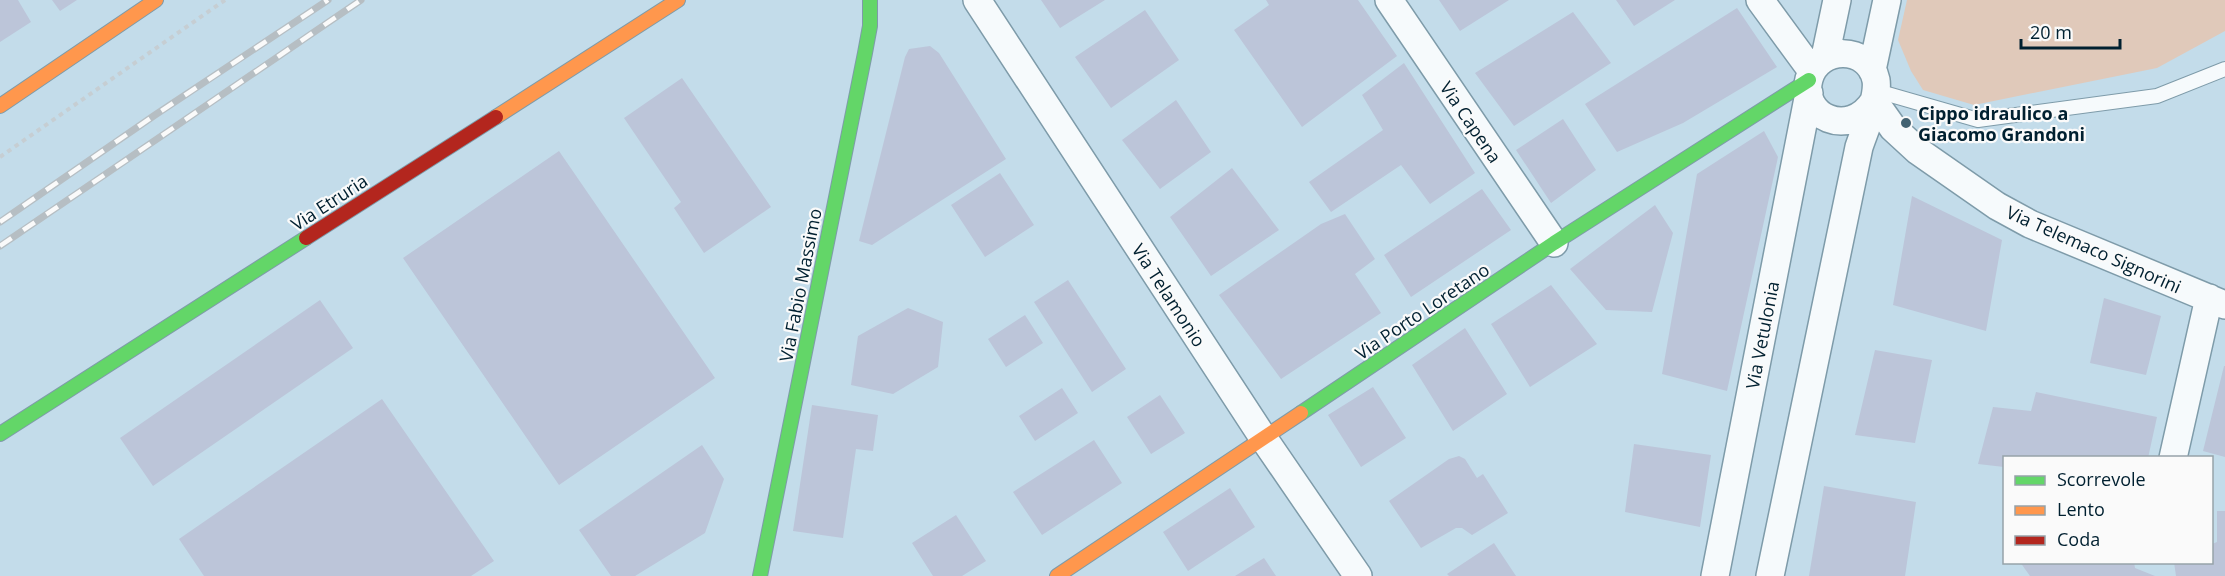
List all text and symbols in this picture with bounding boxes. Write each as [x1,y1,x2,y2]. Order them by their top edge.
scale bar [2021,12,2120,50]
text: 20 m [2030,20,2072,44]
street label: Via Capena [1435,77,1507,167]
place label: Cippo idraulico a Giacomo Grandoni [1918,101,2085,146]
marker: Cippo idraulico a Giacomo Grandoni [1899,116,1913,130]
street label: Via Etruria [286,168,372,236]
street label: Via Telemaco Signorini [2003,200,2185,298]
street label: Via Fabio Massimo [773,206,827,364]
street label: Via Telamonio [1127,239,1211,351]
street label: Via Porto Loretano [1350,257,1494,365]
street label: Via Vetulonia [1740,279,1784,391]
legend [2003,456,2213,564]
text: Scorrevole [2057,467,2146,491]
text: Lento [2057,497,2105,521]
text: Coda [2057,527,2100,551]

